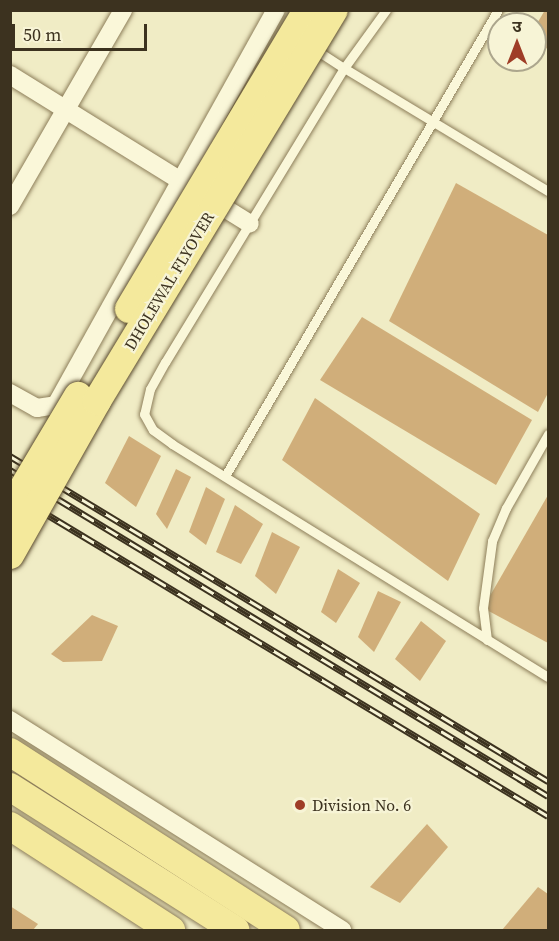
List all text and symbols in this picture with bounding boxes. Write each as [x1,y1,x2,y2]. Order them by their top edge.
scale bar [15,12,150,50]
north arrow [487,12,547,72]
text: उ [512,15,522,37]
text: 50 m [23,22,61,47]
street label: DHOLEWAL FLYOVER [120,208,218,354]
place label: Division No. 6 [312,795,411,815]
marker: Division No. 6 [293,798,307,812]

